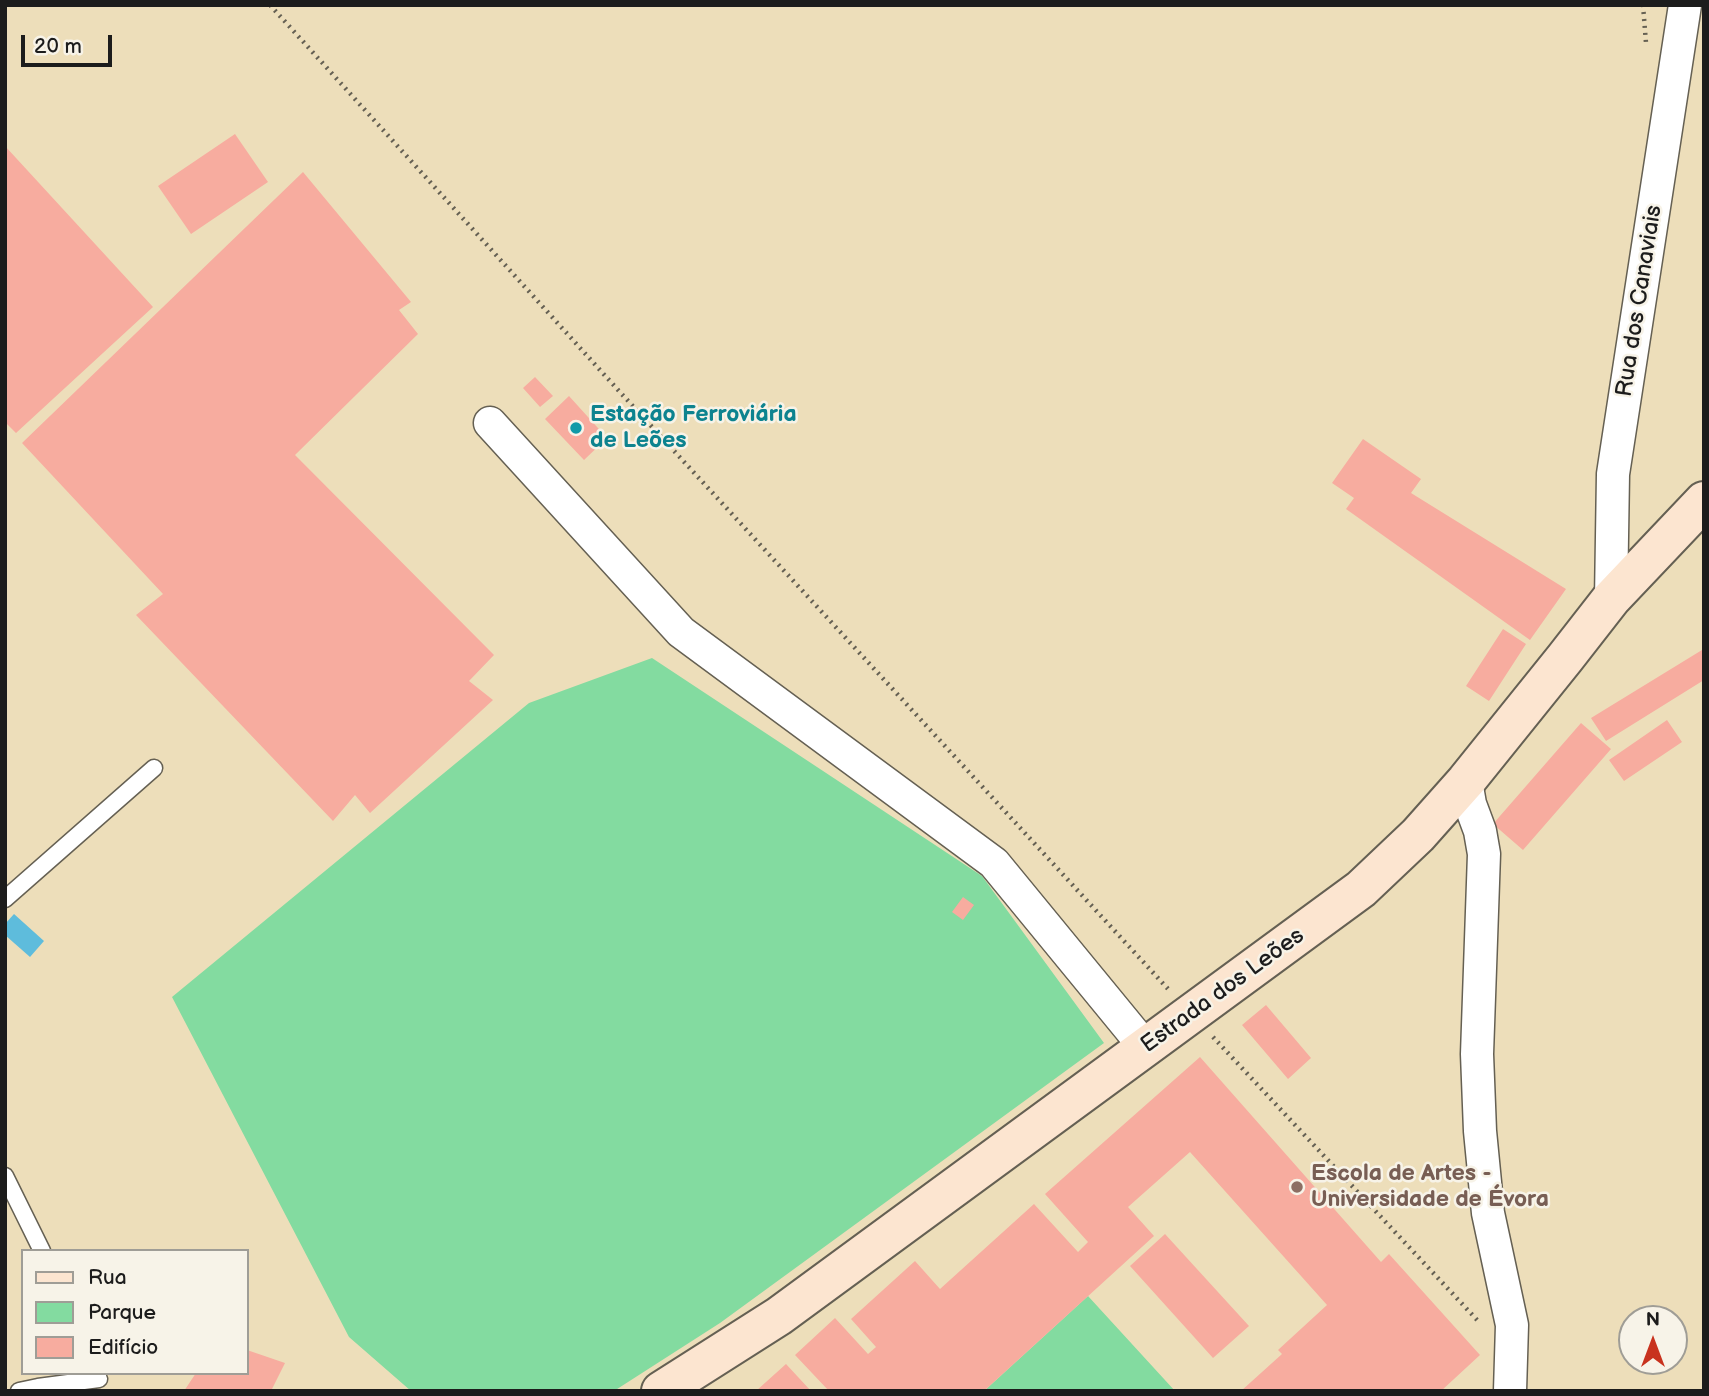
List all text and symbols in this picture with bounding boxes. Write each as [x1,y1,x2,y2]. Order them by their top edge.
scale bar [24,21,116,65]
text: 20 m [34,34,82,59]
street label: Rua dos Canaviais [1611,203,1669,399]
place label: Estação Ferroviária de Leões [590,401,797,455]
marker: Estação Ferroviária de Leões [568,420,584,436]
street label: Estrada dos Leões [1136,923,1310,1059]
place label: Escola de Artes - Universidade de Évora [1311,1160,1549,1214]
marker: Escola de Artes - Universidade de Évora [1289,1179,1305,1195]
legend [21,1249,248,1375]
text: Rua [88,1265,127,1290]
text: Parque [88,1300,156,1325]
north arrow [1618,1305,1688,1375]
text: N [1646,1309,1660,1332]
text: Edifício [88,1335,158,1360]

